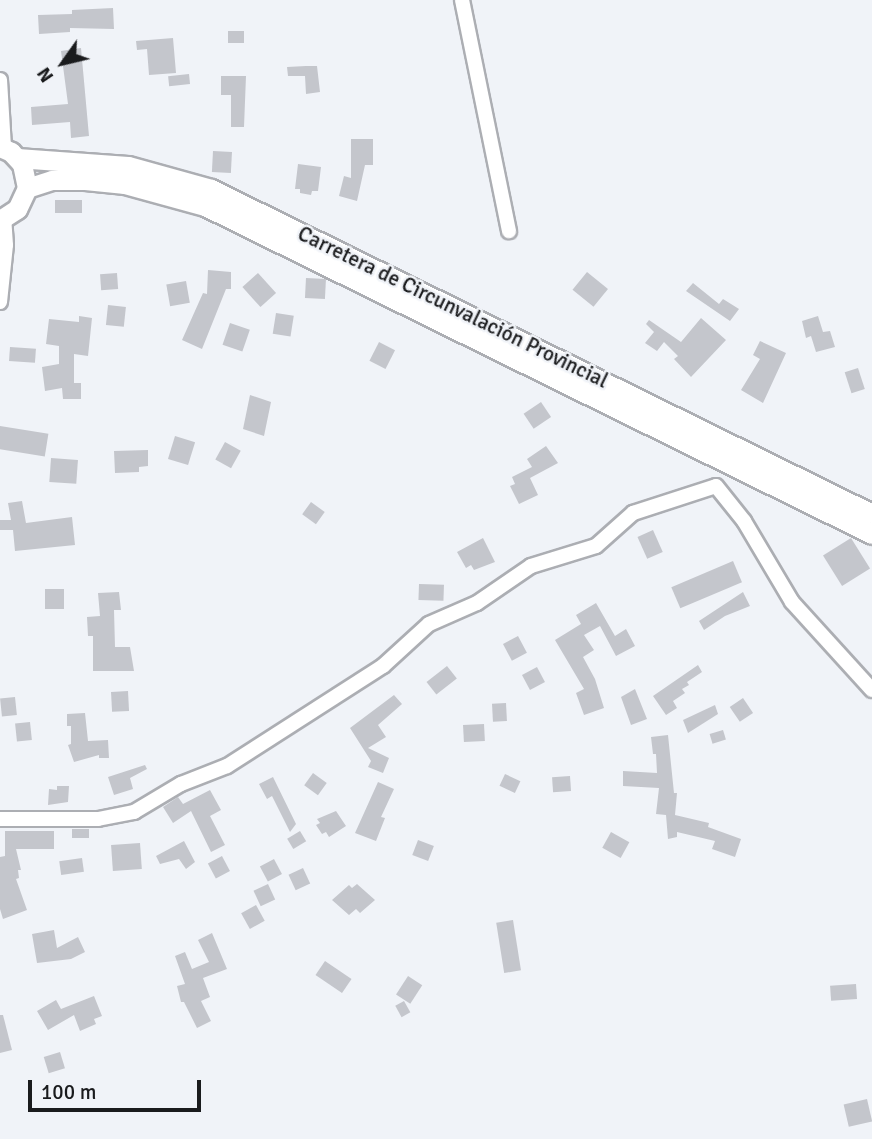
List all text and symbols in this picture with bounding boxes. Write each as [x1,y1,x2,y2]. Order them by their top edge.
north arrow [28,28,98,98]
text: N [32,63,59,87]
street label: Carretera de Circunvalación Provincial [294,221,612,393]
scale bar [32,1066,205,1110]
text: 100 m [41,1079,96,1105]

